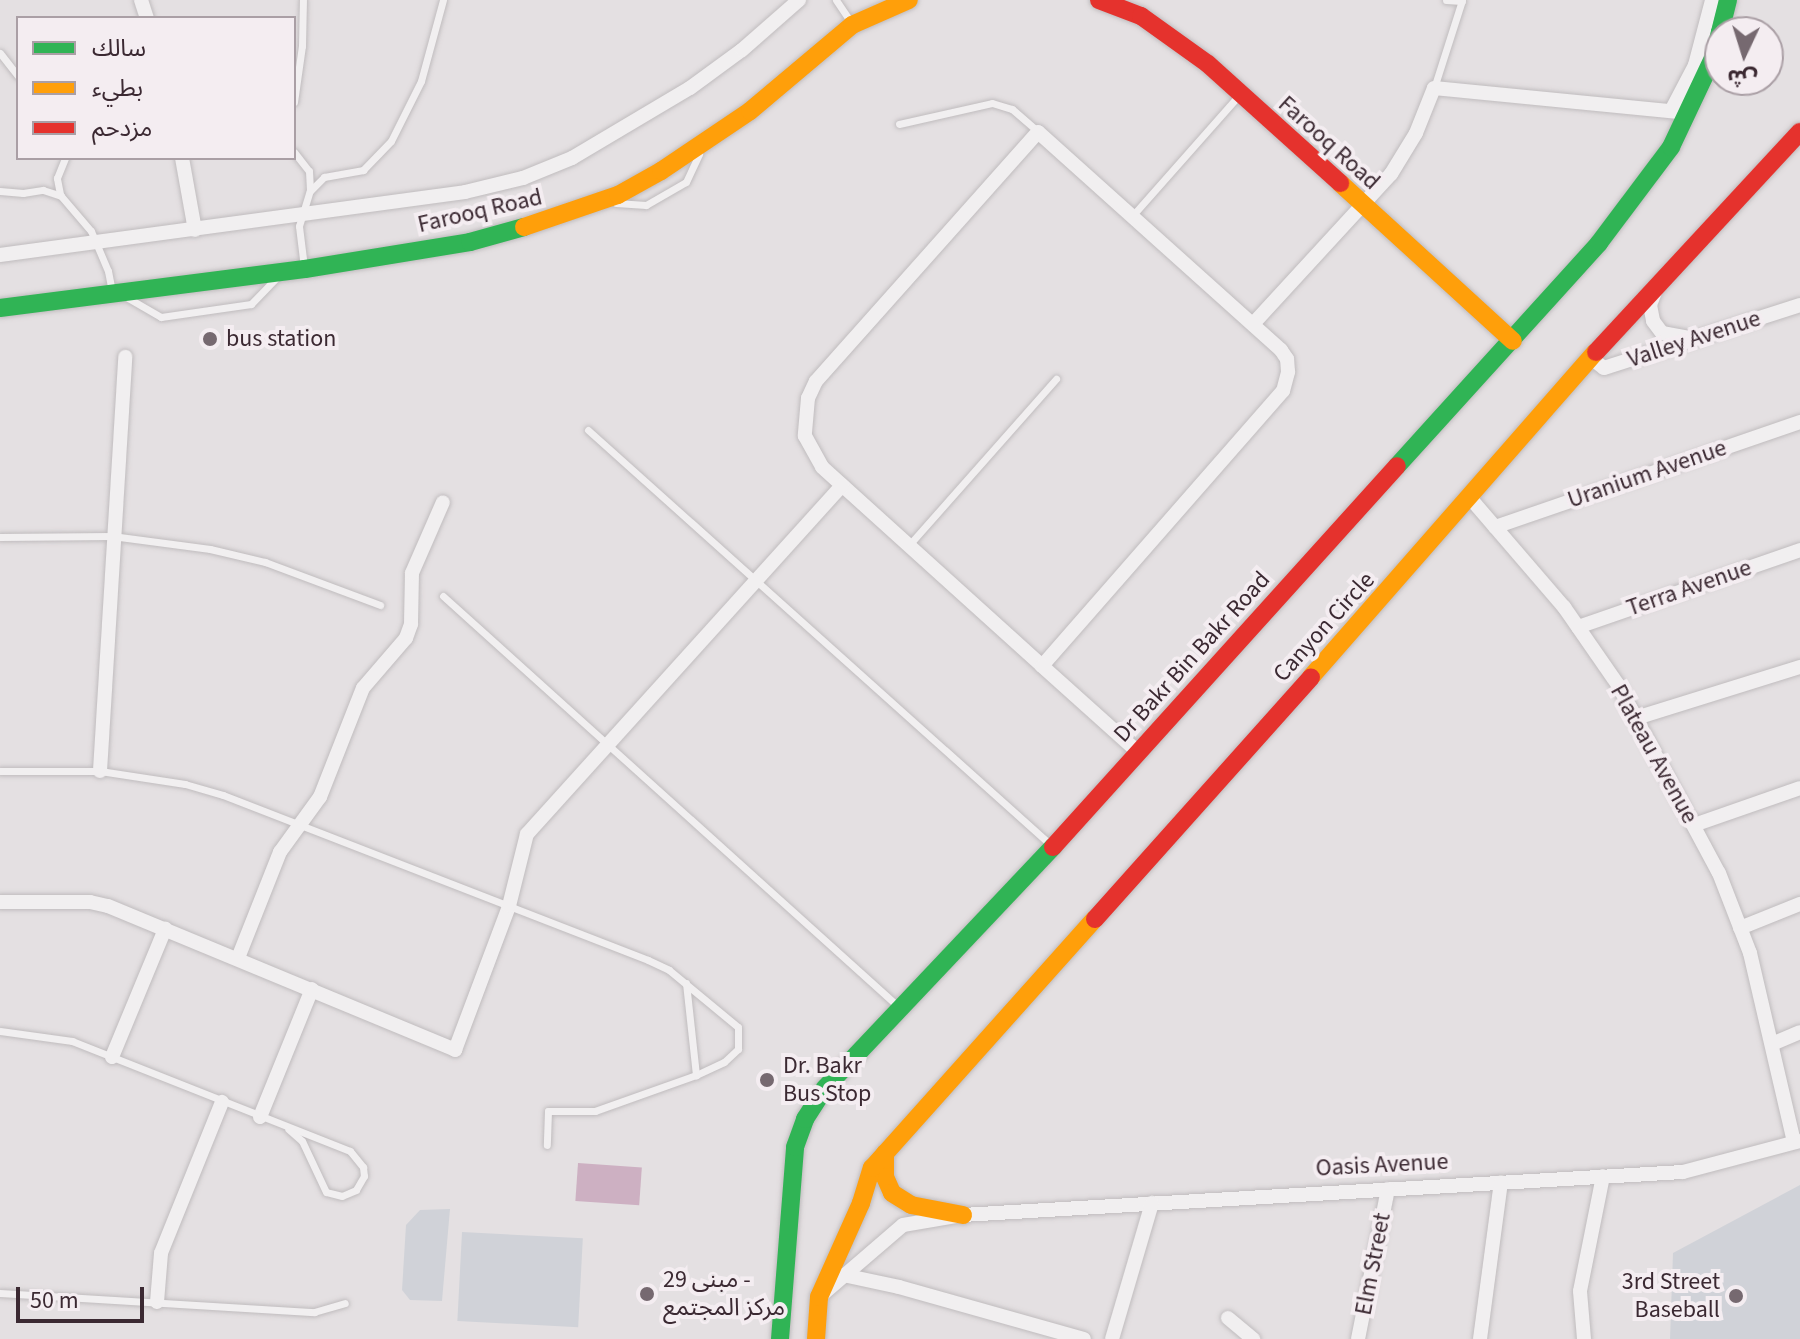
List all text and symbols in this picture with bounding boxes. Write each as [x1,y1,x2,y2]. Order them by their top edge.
legend [16,16,296,160]
north arrow [1704,16,1784,96]
text: سالك [92,31,146,66]
text: ش [1726,61,1759,95]
text: بطيء [92,71,143,106]
street label: Farooq Road [1272,90,1386,196]
text: مزدحم [92,111,152,146]
street label: Farooq Road [415,183,545,239]
street label: Valley Avenue [1624,304,1764,374]
place label: bus station [226,325,336,353]
marker: bus station [201,330,219,348]
street label: Uranium Avenue [1564,433,1730,515]
street label: Terra Avenue [1623,553,1755,623]
street label: Dr Bakr Bin Bakr Road [1108,566,1276,748]
street label: Canyon Circle [1267,566,1381,688]
street label: Plateau Avenue [1604,679,1704,829]
place label: Dr. Bakr Bus Stop [783,1052,871,1108]
marker: Dr. Bakr Bus Stop [758,1071,776,1089]
street label: Oasis Avenue [1315,1147,1449,1183]
street label: Elm Street [1349,1210,1397,1318]
place label: مبنى 29 - مركز المجتمع [663,1266,785,1322]
place label: 3rd Street Baseball [1622,1268,1720,1324]
scale bar [20,1271,148,1321]
text: 50 m [30,1283,79,1318]
marker: مبنى 29 - مركز المجتمع [638,1285,656,1303]
marker: 3rd Street Baseball [1727,1287,1745,1305]

